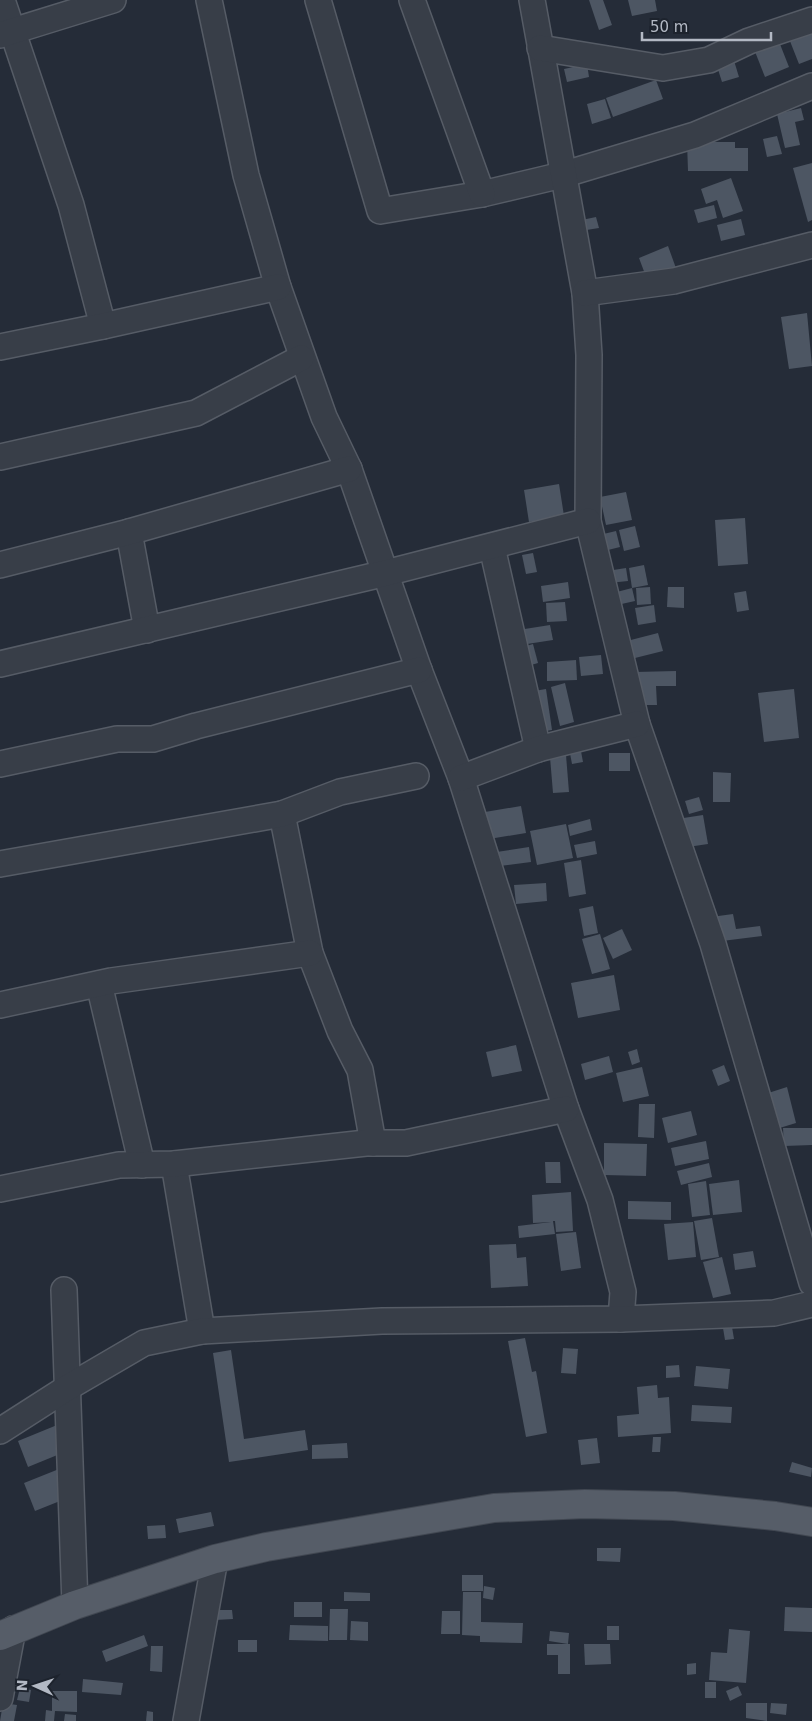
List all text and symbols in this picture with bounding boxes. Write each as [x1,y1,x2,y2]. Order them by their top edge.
scale bar [642,10,771,42]
text: 50 m [650,18,688,36]
north arrow [10,1661,60,1711]
text: N [14,1679,30,1692]

